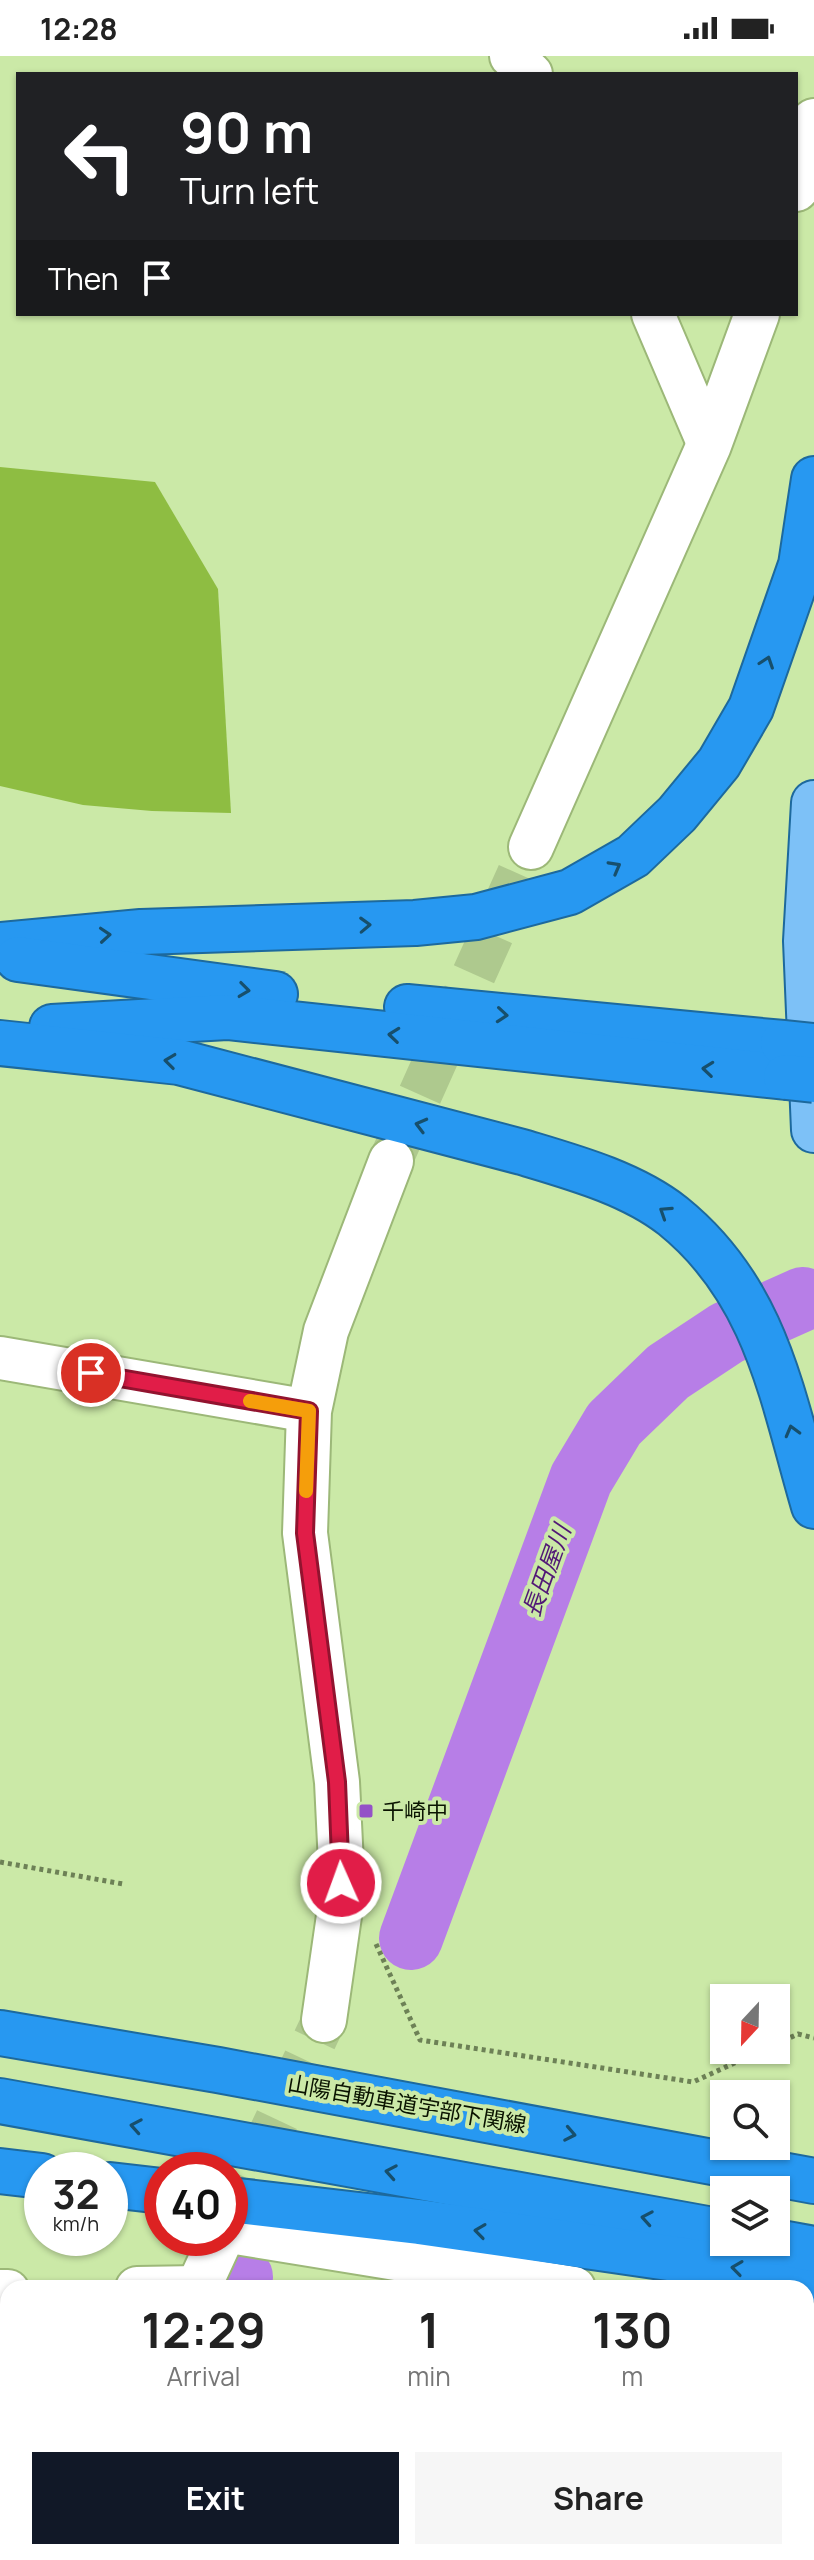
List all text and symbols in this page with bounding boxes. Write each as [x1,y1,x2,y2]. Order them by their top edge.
text: 12:28 [40,8,118,49]
text: 90 m [180,93,313,170]
icon: left [48,104,152,208]
text: Turn left [180,166,319,215]
icon: arrive [135,256,179,300]
text: Then [48,258,119,299]
one-way arrow [758,656,774,670]
one-way arrow [606,861,621,877]
one-way arrow [359,916,372,933]
one-way arrow [99,927,112,944]
one-way arrow [237,981,251,998]
one-way arrow [496,1007,509,1024]
one-way arrow [387,1027,400,1044]
one-way arrow [163,1053,176,1070]
one-way arrow [702,1061,715,1078]
one-way arrow [415,1118,429,1135]
one-way arrow [659,1207,674,1222]
pin [57,1339,125,1407]
icon: arrive [69,1351,113,1395]
one-way arrow [785,1425,802,1439]
water label: 長田屋川 [514,1517,579,1621]
place label: 千崎中 [382,1796,448,1826]
marker: 千崎中 [357,1802,375,1820]
position arrow [299,1841,383,1925]
north arrow [710,1984,790,2064]
map controls [710,1984,790,2256]
street label: 山陽自動車道宇部下関線 [285,2068,529,2140]
button: search [710,2080,790,2160]
one-way arrow [129,2118,142,2135]
one-way arrow [563,2125,577,2142]
speed limit sign: 40 [144,2152,248,2256]
one-way arrow [385,2164,398,2181]
text: 32 [52,2166,100,2221]
button: layers [710,2176,790,2256]
text: km/h [53,2210,99,2237]
one-way arrow [640,2211,654,2228]
one-way arrow [473,2223,486,2240]
one-way arrow [730,2260,744,2277]
text: 12:29 [141,2297,266,2362]
text: 1 [418,2297,439,2362]
text: 130 [592,2297,673,2362]
text: Arrival [166,2358,241,2394]
text: min [407,2358,451,2394]
text: m [621,2358,643,2394]
button: Exit [32,2452,399,2544]
button: Share [415,2452,782,2544]

